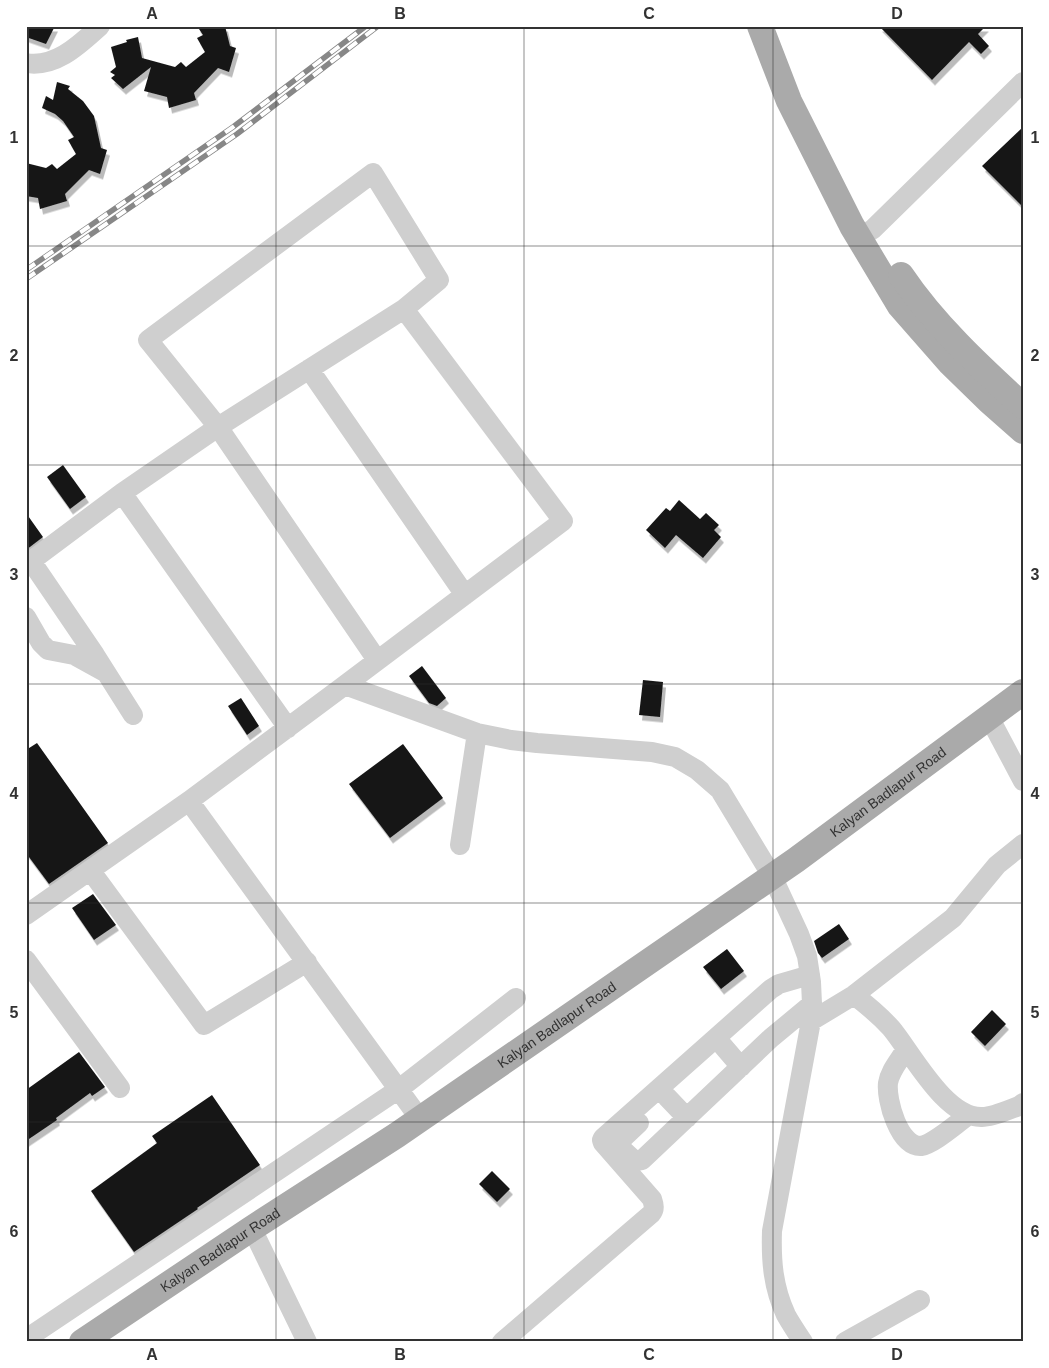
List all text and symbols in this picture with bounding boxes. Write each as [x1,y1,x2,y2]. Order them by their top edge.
text: A [146,5,158,22]
text: B [394,5,406,22]
text: C [643,5,655,22]
text: D [891,5,903,22]
text: 1 [10,129,19,146]
text: 1 [1031,129,1040,146]
text: 2 [10,347,19,364]
text: 2 [1031,347,1040,364]
text: 3 [10,566,19,583]
text: 3 [1031,566,1040,583]
street label: Kalyan Badlapur Road [827,744,949,840]
text: 4 [10,785,19,802]
text: 4 [1031,785,1040,802]
street label: Kalyan Badlapur Road [494,978,619,1071]
text: 5 [10,1004,19,1021]
text: 5 [1031,1004,1040,1021]
street label: Kalyan Badlapur Road [157,1204,283,1295]
text: 6 [10,1223,19,1240]
text: 6 [1031,1223,1040,1240]
text: A [146,1346,158,1363]
text: B [394,1346,406,1363]
text: C [643,1346,655,1363]
text: D [891,1346,903,1363]

